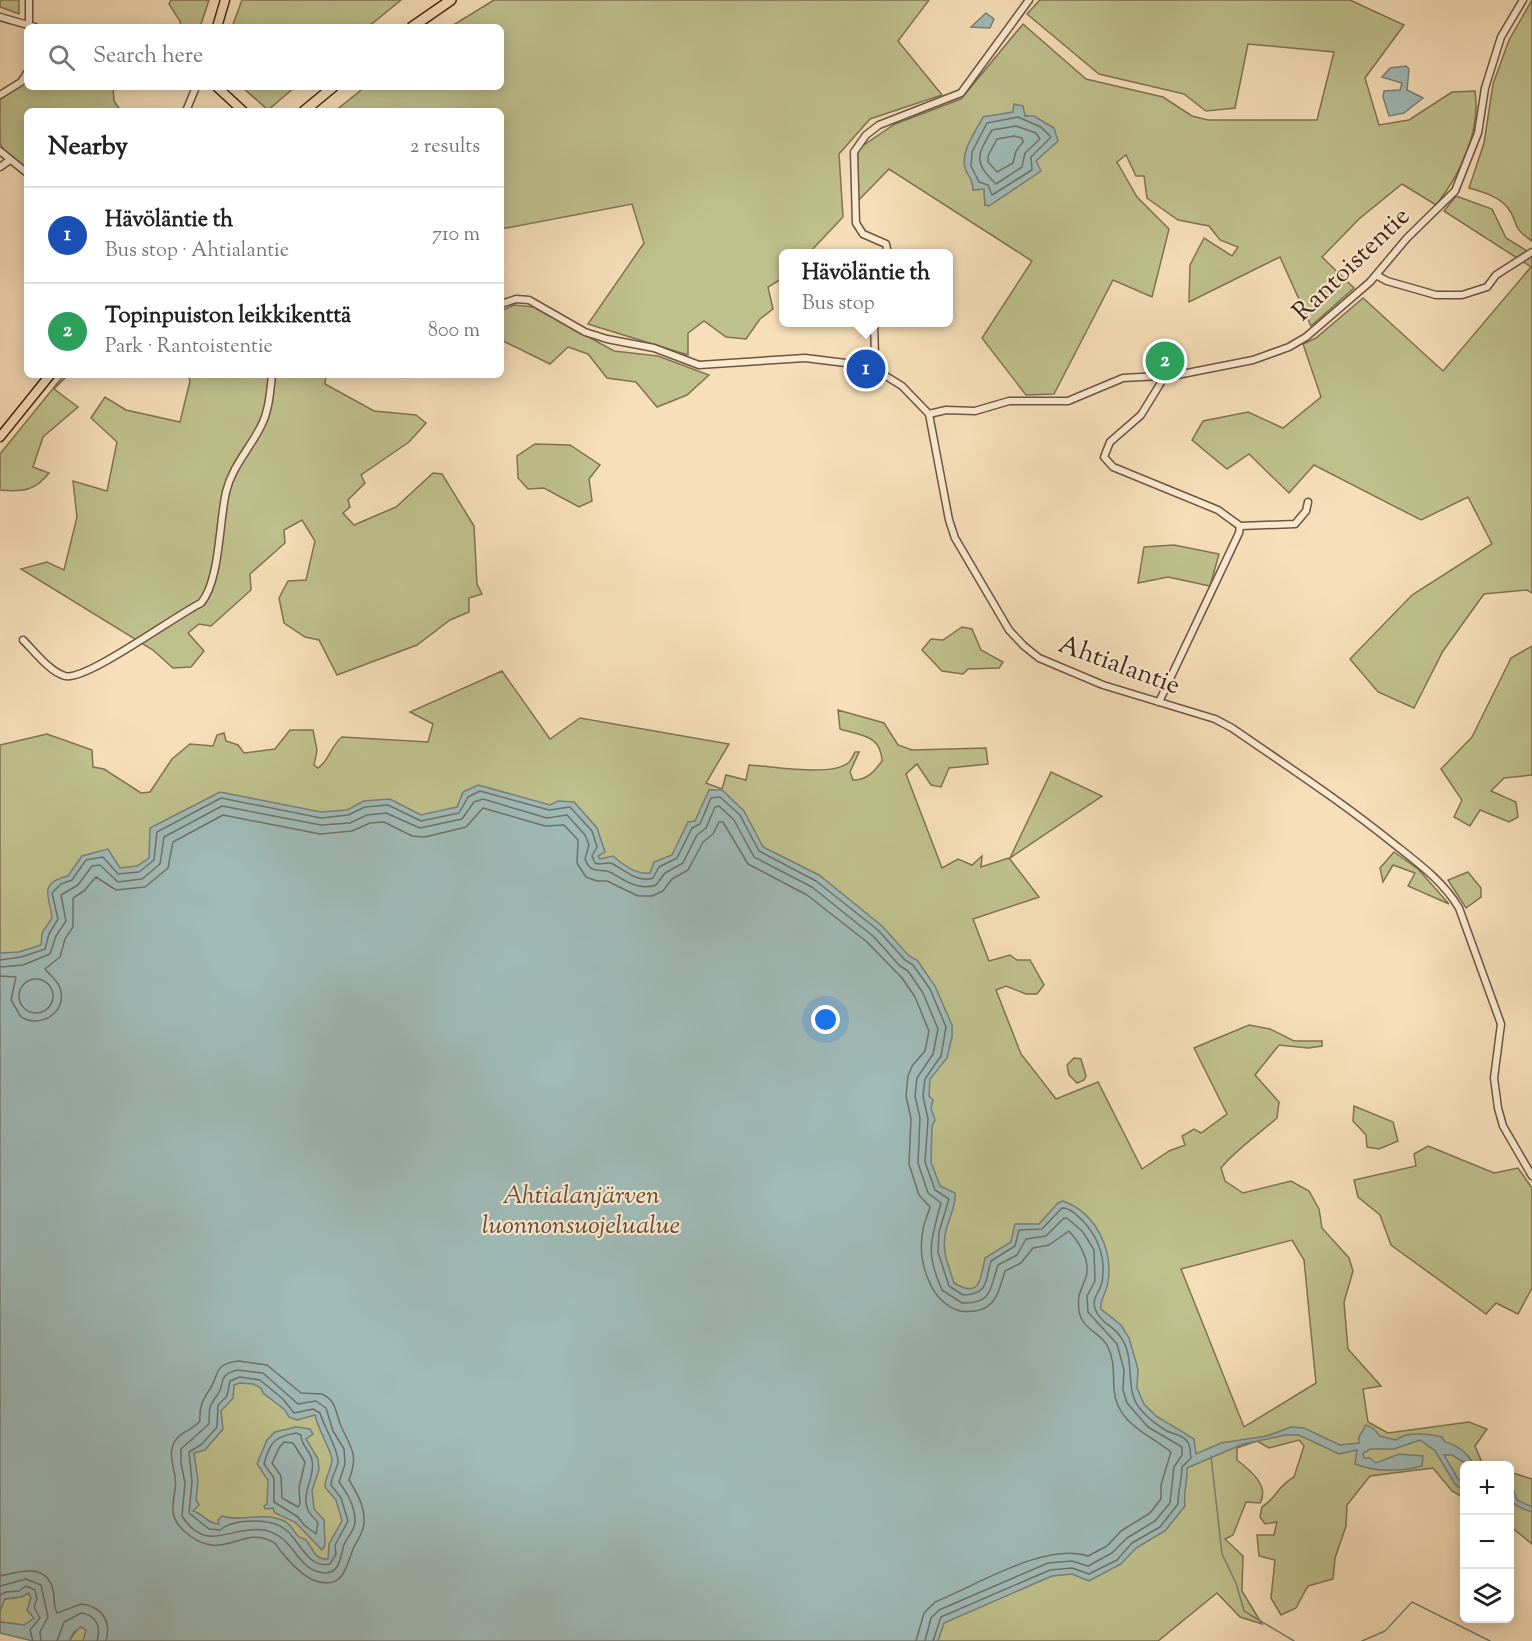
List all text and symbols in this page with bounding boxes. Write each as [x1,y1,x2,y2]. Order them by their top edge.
search box [24,24,504,90]
icon: search [45,41,78,74]
text: Search here [93,41,203,73]
text: Nearby [48,129,128,166]
text: 2 results [410,133,480,162]
street label: Rantoistentie [1285,199,1419,331]
text: Hävöläntie th [105,205,233,237]
text: 1 [64,221,71,250]
text: 710 m [432,221,480,250]
text: Bus stop · Ahtialantie [105,237,289,266]
popup [779,249,953,327]
text: Hävöläntie th [802,258,930,290]
text: Bus stop [802,290,875,319]
text: Topinpuiston leikkikenttä [105,301,351,333]
text: 2 [63,317,72,346]
text: 800 m [428,317,480,346]
text: Park · Rantoistentie [105,333,273,362]
pin: 2 [1146,338,1184,384]
pin: 1 [846,346,886,392]
street label: Ahtialantie [1053,627,1185,705]
your location [811,1005,840,1034]
park label: Ahtialanjärven luonnonsuojelualue [482,1178,680,1245]
map controls [1460,1461,1514,1623]
button: + [1460,1461,1514,1515]
button: − [1460,1515,1514,1569]
button: layers [1460,1569,1514,1623]

